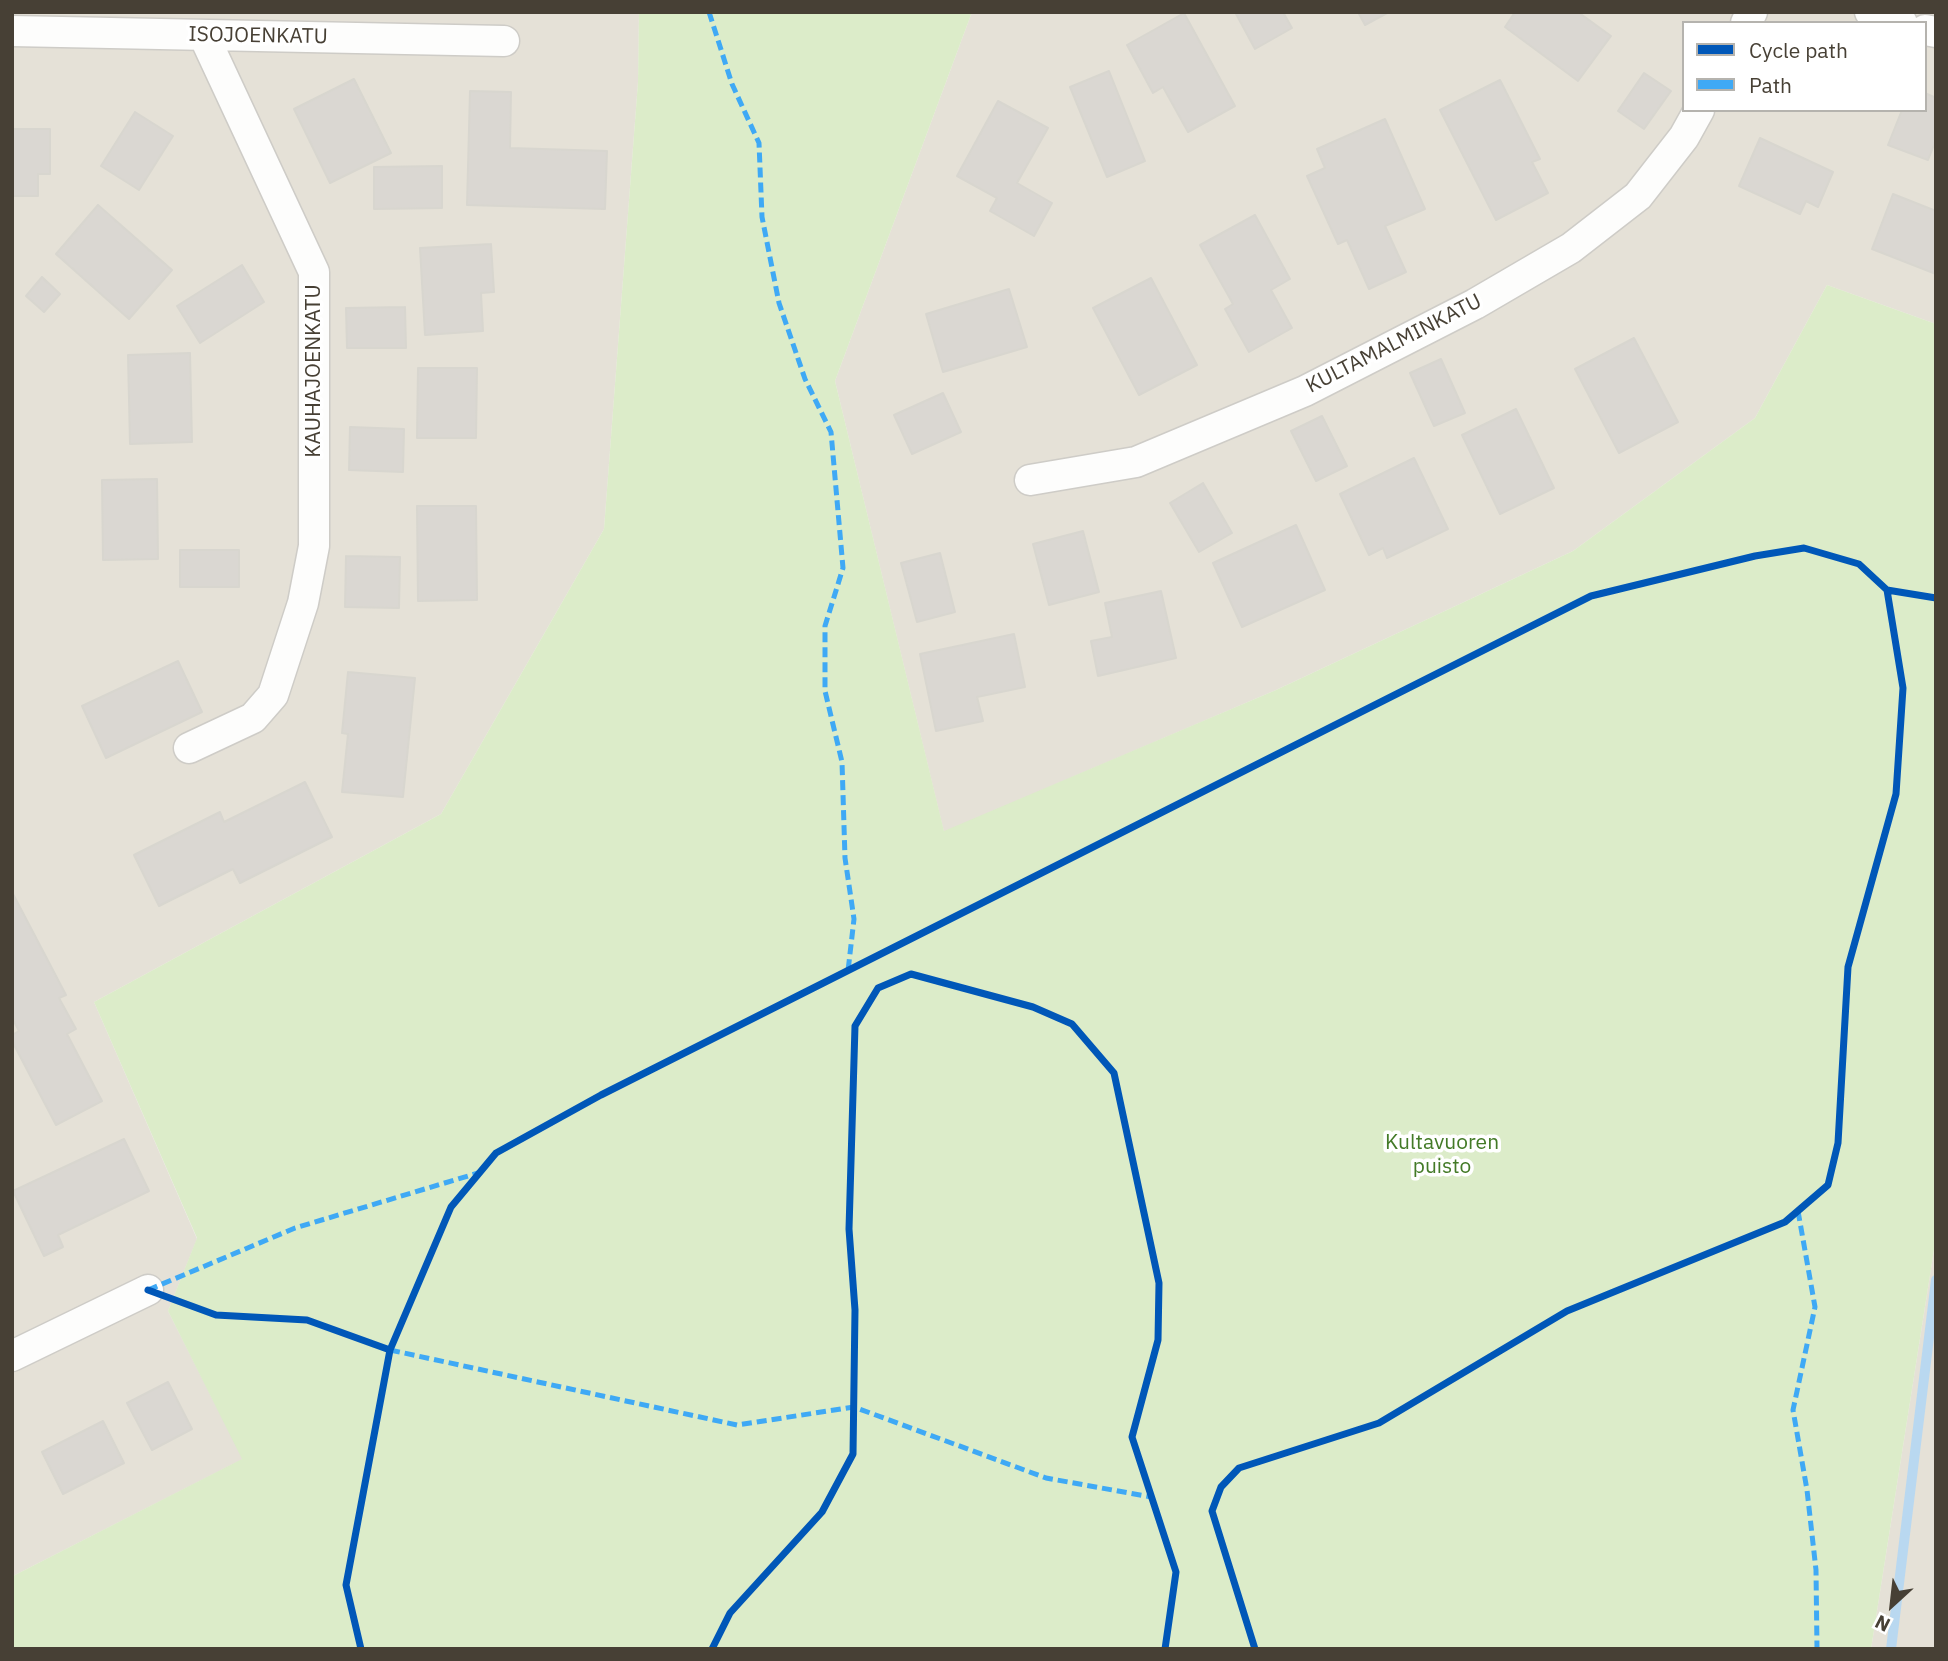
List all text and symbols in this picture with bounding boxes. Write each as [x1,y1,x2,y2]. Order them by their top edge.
legend [1682,21,1927,112]
street label: ISOJOENKATU [188,22,328,50]
text: Cycle path [1749,36,1848,64]
text: Path [1749,71,1792,99]
street label: KAUHAJOENKATU [301,284,327,458]
street label: KULTAMALMINKATU [1302,289,1486,399]
park label: Kultavuoren puisto [1385,1130,1499,1180]
north arrow [1857,1570,1927,1640]
text: N [1871,1610,1894,1638]

